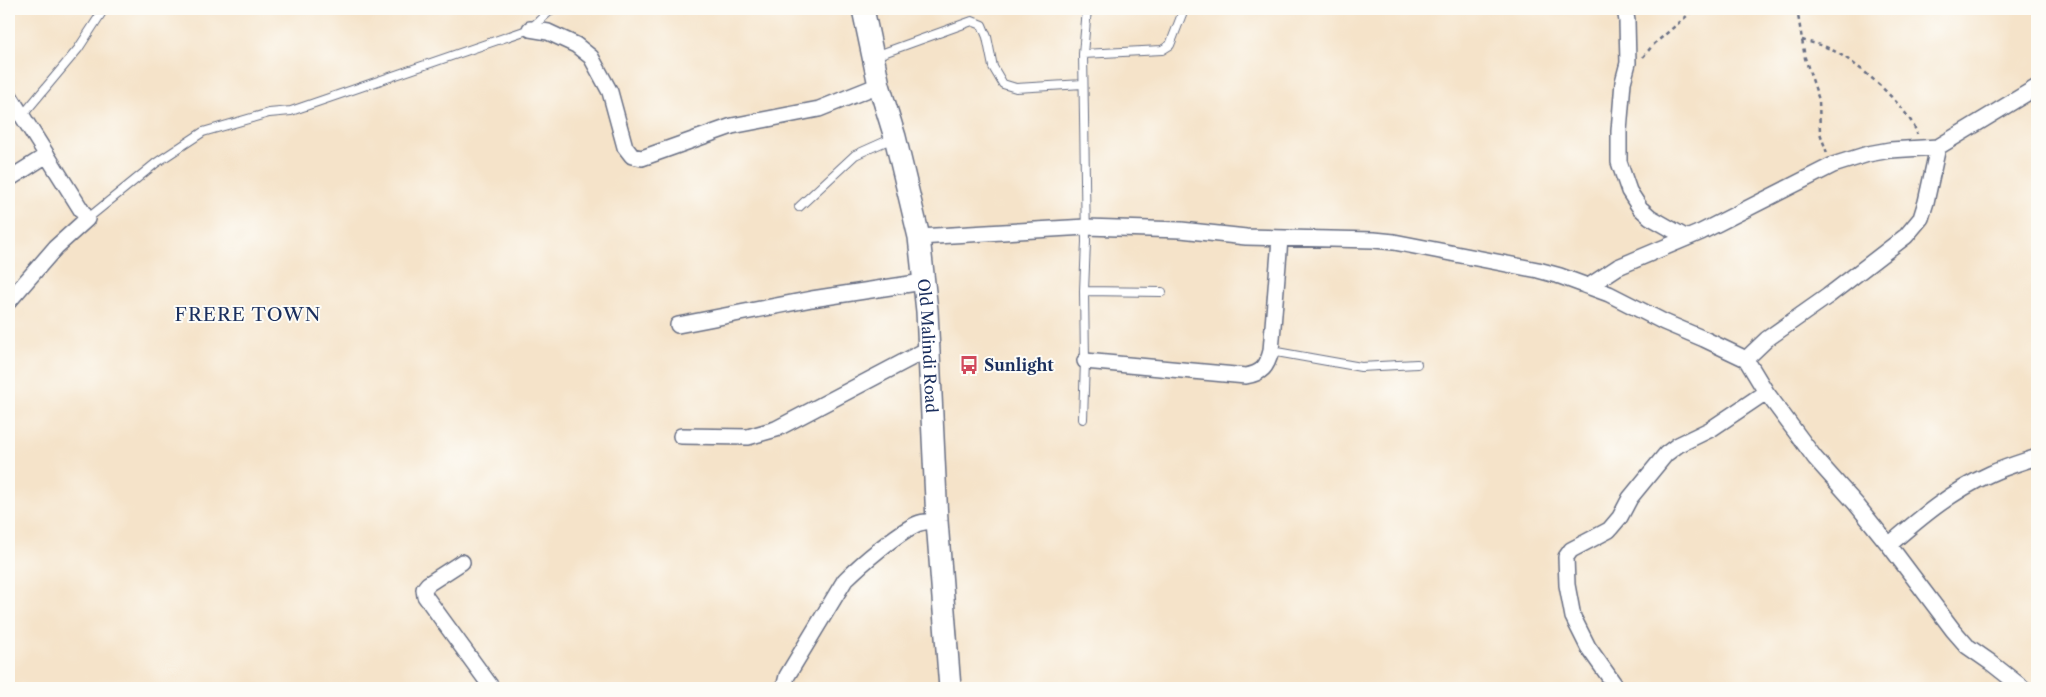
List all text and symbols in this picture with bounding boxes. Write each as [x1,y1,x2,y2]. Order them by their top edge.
street label: Old Malindi Road [914,277,942,414]
district label: FRERE TOWN [175,303,321,326]
bus stop icon: Sunlight [958,354,980,376]
place label: Sunlight [984,355,1054,375]

